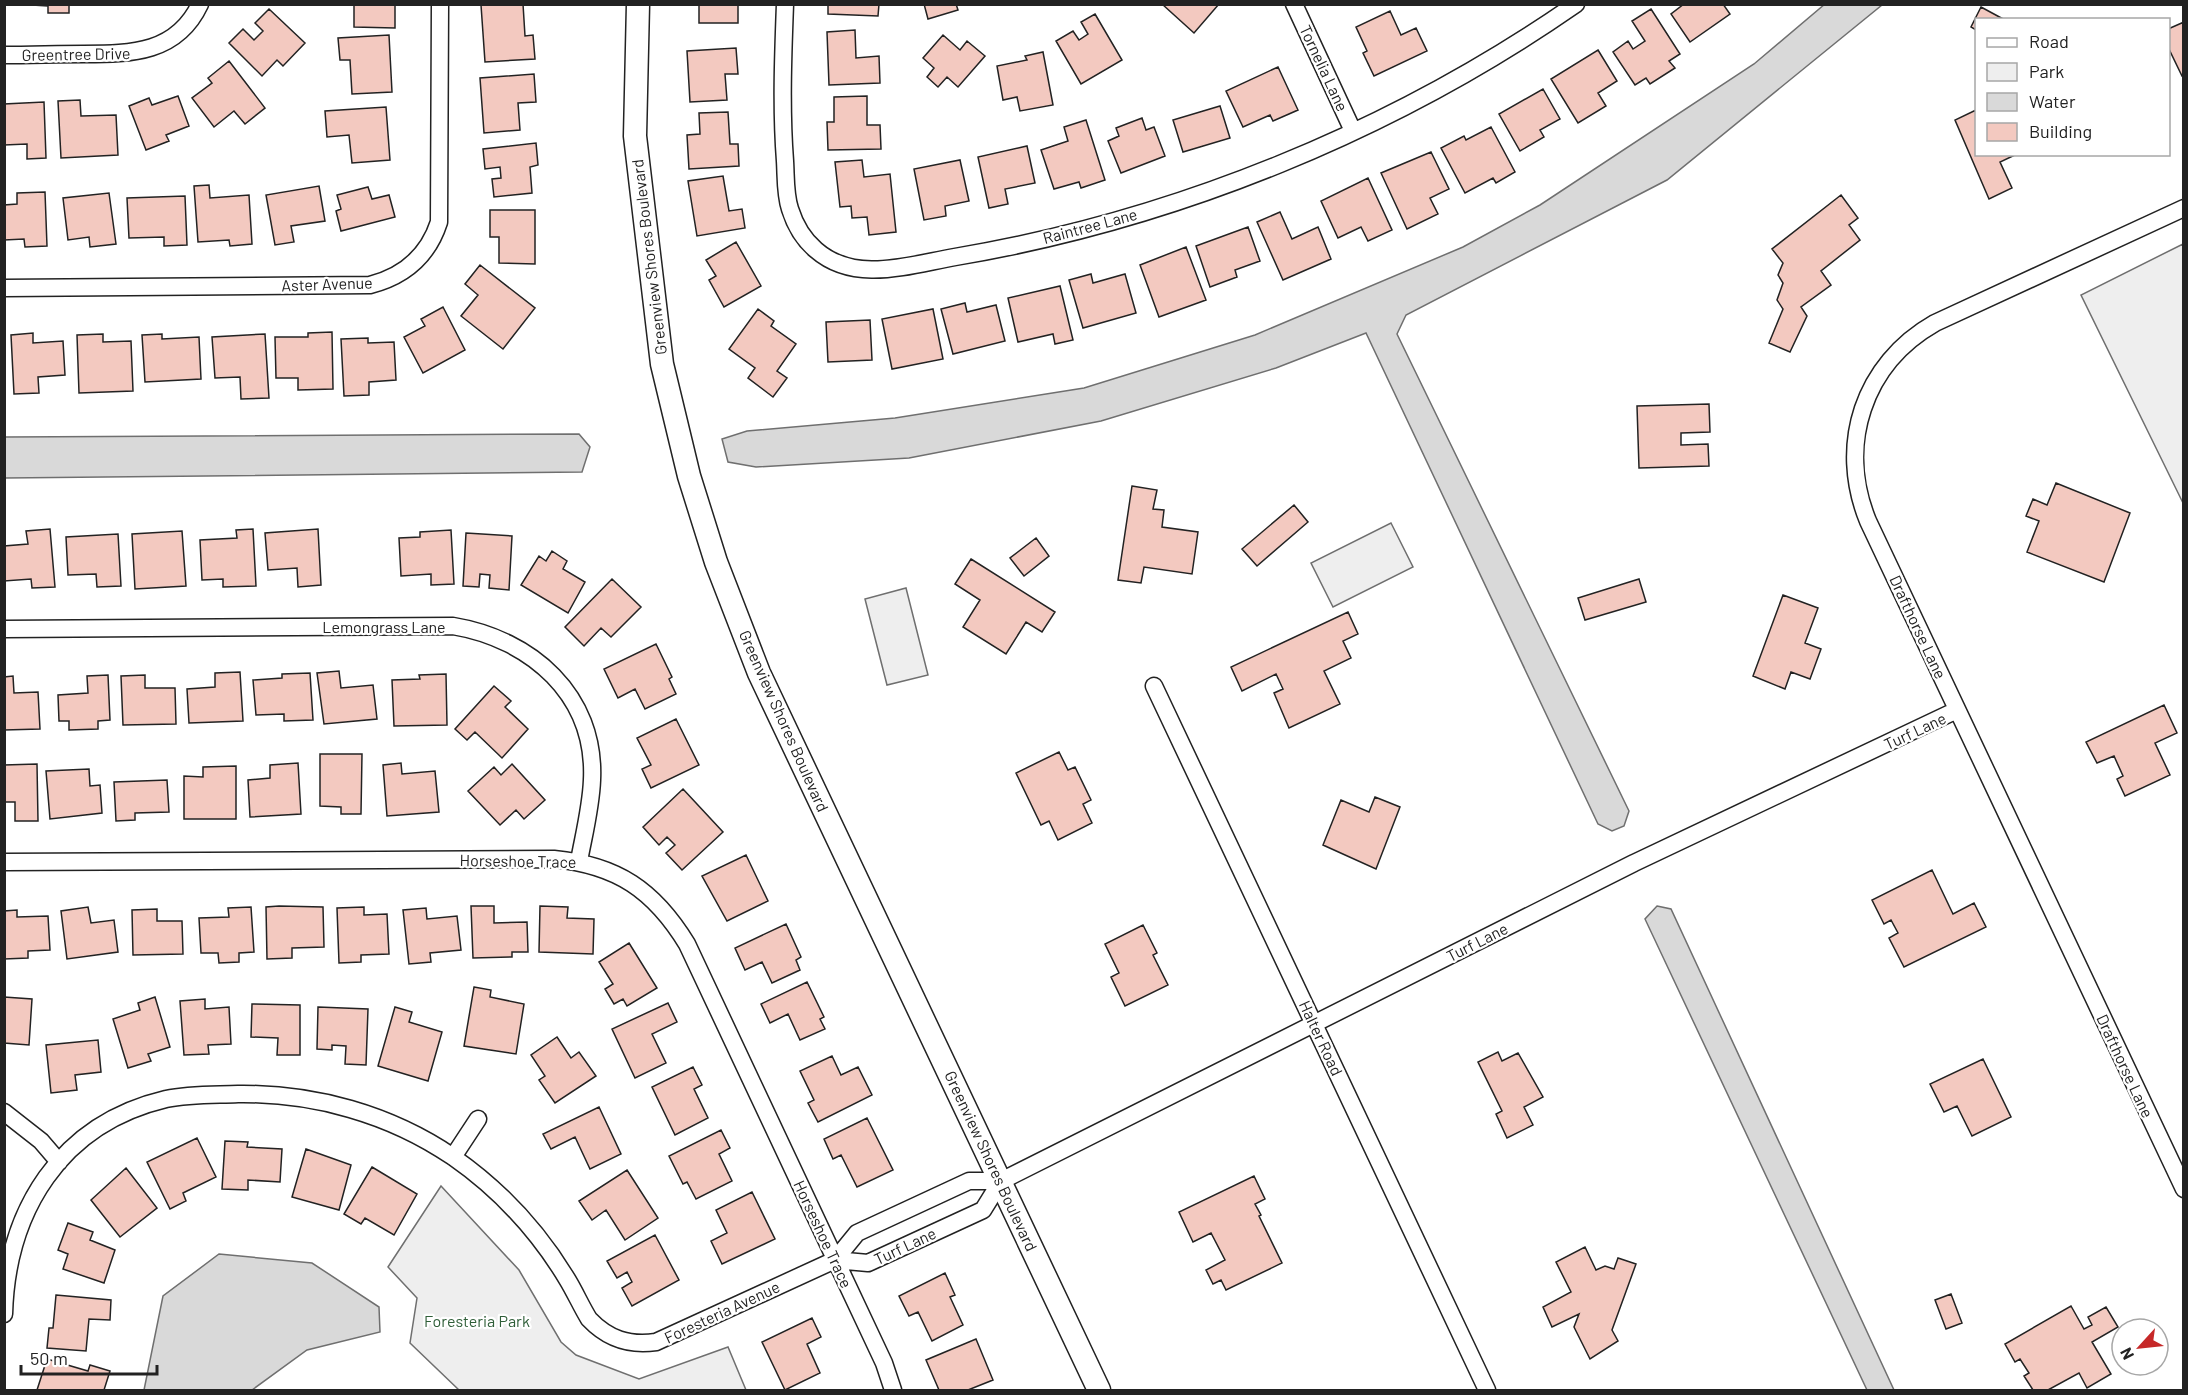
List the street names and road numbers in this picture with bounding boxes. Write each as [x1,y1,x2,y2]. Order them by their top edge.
street label: Tornelia Lane [1296,22,1353,114]
street label: Greentree Drive [21,43,131,64]
street label: Greenview Shores Boulevard [627,158,670,356]
street label: Raintree Lane [1041,204,1139,247]
street label: Aster Avenue [281,272,373,295]
street label: Drafthorse Lane [1886,572,1951,682]
street label: Lemongrass Lane [322,617,446,636]
street label: Greenview Shores Boulevard [736,627,833,815]
street label: Turf Lane [1881,708,1949,753]
street label: Horseshoe Trace [459,850,577,871]
street label: Turf Lane [1443,918,1511,965]
street label: Halter Road [1296,997,1347,1078]
street label: Drafthorse Lane [2093,1011,2158,1121]
street label: Greenview Shores Boulevard [941,1068,1042,1254]
street label: Horseshoe Trace [790,1177,857,1291]
street label: Turf Lane [871,1223,939,1268]
street label: Foresteria Avenue [661,1276,783,1347]

